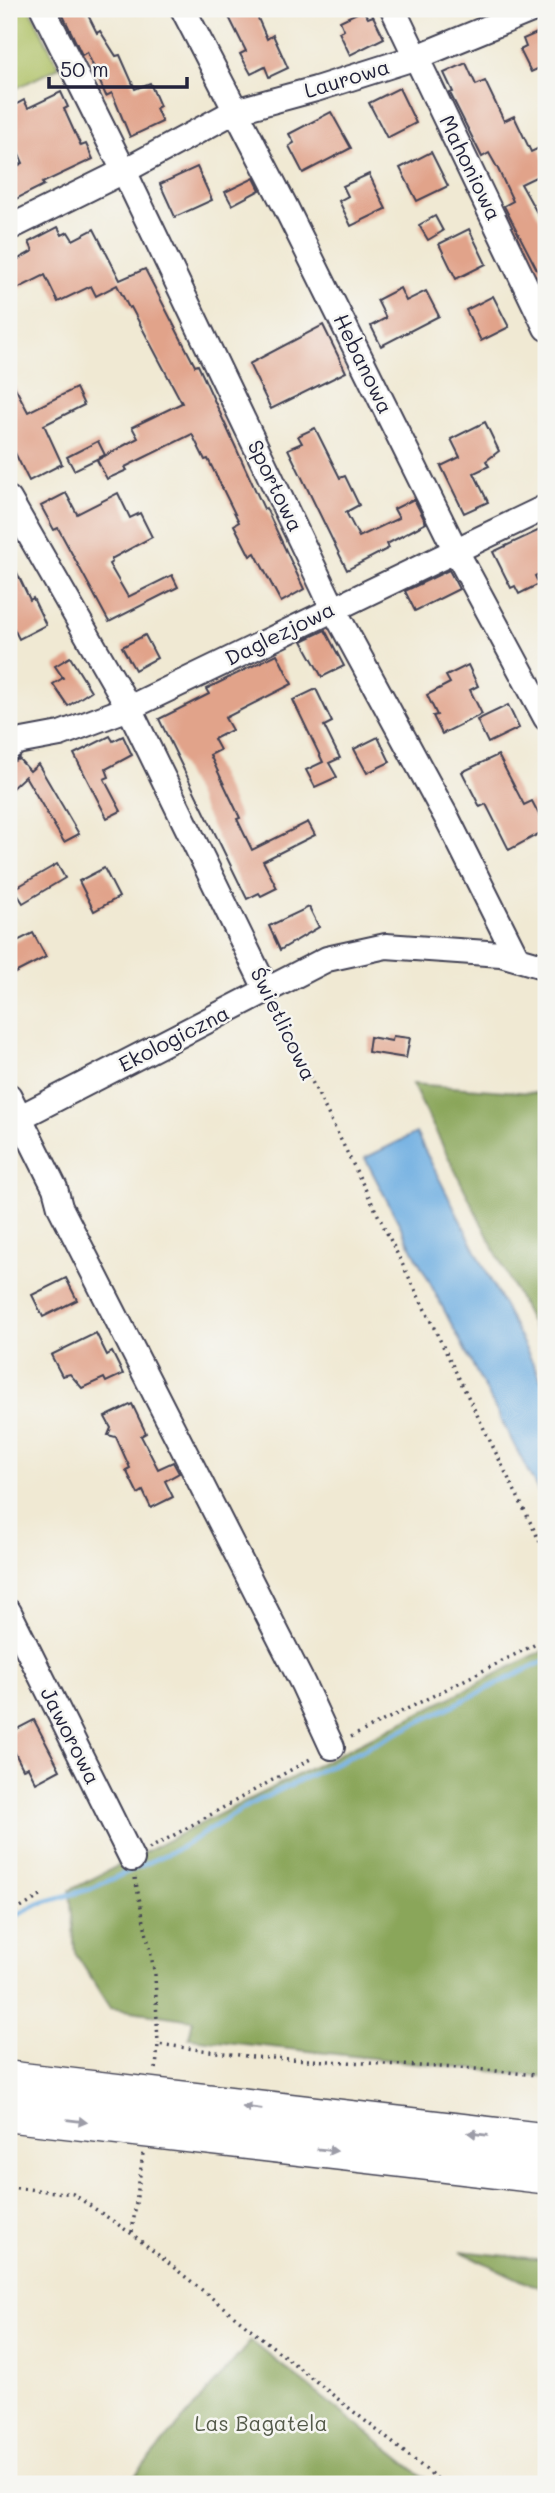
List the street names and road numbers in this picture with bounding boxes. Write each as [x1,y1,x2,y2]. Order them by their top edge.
street label: Laurowa [301,52,393,103]
street label: Mahoniowa [434,110,508,224]
street label: Hebanowa [329,309,400,418]
street label: Sportowa [243,435,310,536]
street label: Daglezjowa [220,595,339,671]
street label: Świetlicowa [245,962,323,1084]
street label: Ekologiczna [113,998,233,1077]
street label: Jaworowa [35,1682,107,1789]

